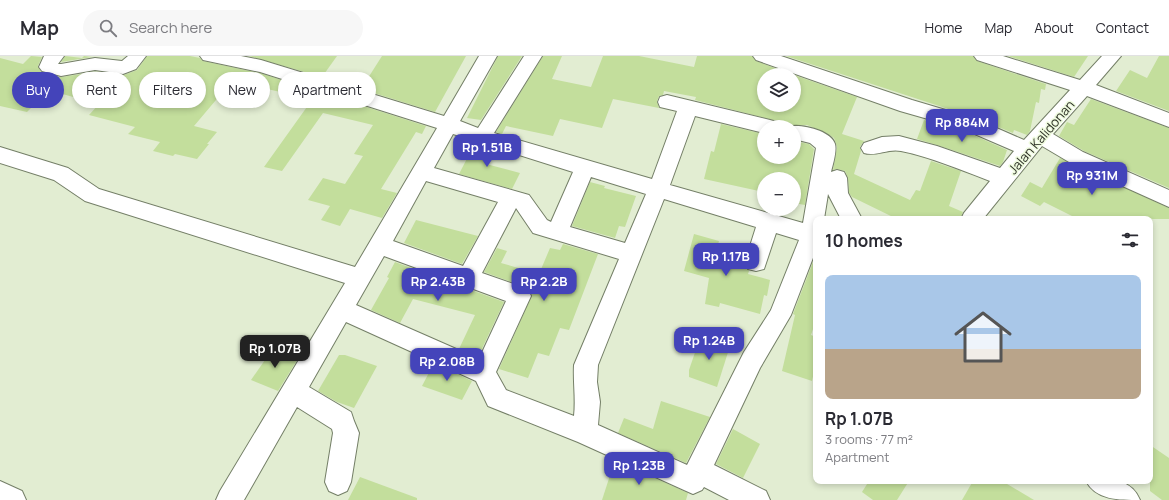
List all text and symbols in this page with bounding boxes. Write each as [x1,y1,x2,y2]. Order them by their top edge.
search box [83,10,363,46]
text: Map [20,15,59,41]
icon: search [97,17,119,39]
text: Search here [129,17,212,38]
text: Home [925,18,962,37]
text: Map [984,18,1012,37]
text: About [1034,18,1074,37]
text: Contact [1096,18,1149,37]
map controls [757,68,801,216]
button: layers [757,68,801,112]
chip: Buy [12,72,64,108]
chip: Rent [72,72,131,108]
chip: Filters [139,72,206,108]
chip: New [214,72,270,108]
chip: Apartment [278,72,376,108]
street label: Jalan Kalidonan [1004,96,1078,178]
pin: Rp 884M [925,109,999,143]
text: Rp 884M [935,113,989,131]
button: + [757,120,801,164]
pin: Rp 1.51B [446,134,528,168]
text: Rp 1.51B [462,138,512,156]
pin: Rp 931M [1055,162,1129,196]
text: Rp 931M [1066,166,1118,184]
button: − [757,172,801,216]
text: 10 homes [825,229,903,252]
icon: filters [1119,229,1141,251]
pin: Rp 1.17B [685,243,767,277]
text: Rp 1.17B [702,247,750,265]
pin: Rp 2.43B [397,268,479,302]
pin: Rp 2.2B [507,268,581,302]
text: Rp 2.43B [411,272,465,290]
text: Rp 2.2B [521,272,567,290]
icon: home [947,301,1019,373]
pin: Rp 1.24B [668,327,750,361]
text: Rp 1.24B [683,331,735,349]
pin: Rp 1.07B [234,335,316,369]
text: Rp 1.07B [249,339,301,357]
pin: Rp 2.08B [406,348,488,382]
text: Rp 2.08B [419,352,475,370]
text: Rp 1.07B [825,407,893,430]
text: 3 rooms · 77 m² [825,430,913,448]
text: Apartment [825,448,889,466]
pin: Rp 1.23B [598,452,680,486]
text: Rp 1.23B [613,456,665,474]

